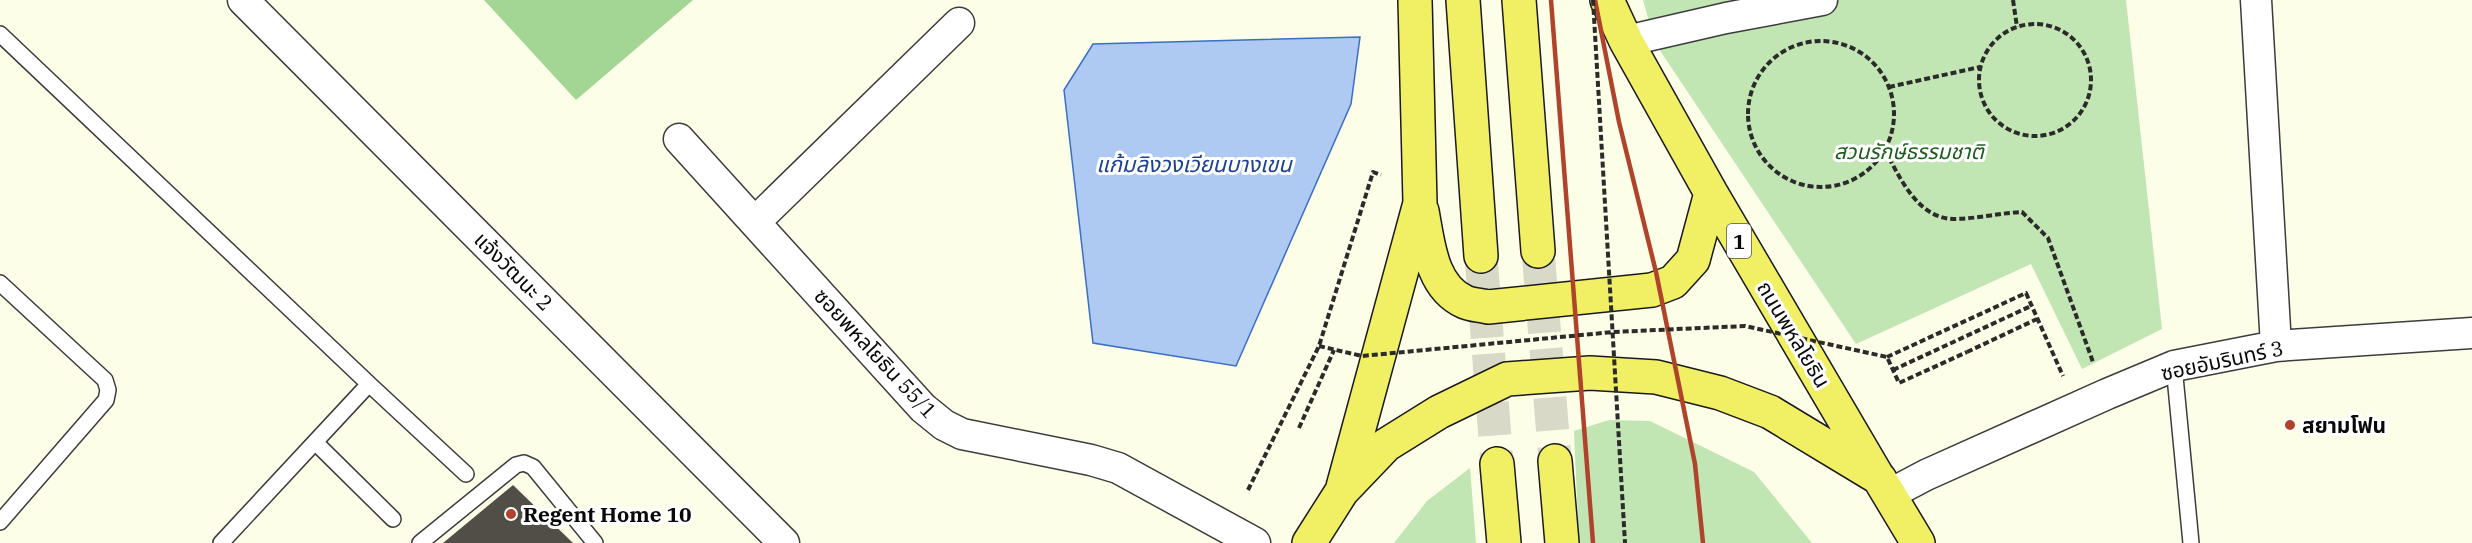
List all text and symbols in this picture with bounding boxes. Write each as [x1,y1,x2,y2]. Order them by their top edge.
park label: สวนรักษ์ธรรมชาติ [1834,137,1986,165]
water label: แก้มลิงวงเวียนบางเขน [1096,149,1293,178]
road number: 1 [1727,224,1751,258]
street label: แจ้งวัฒนะ 2 [469,226,559,316]
street label: ถนนพหลโยธิน [1751,275,1837,393]
street label: ซอยพหลโยธิน 55/1 [808,282,944,424]
street label: ซอยอัมรินทร์ 3 [2158,333,2286,387]
place label: สยามโฟน [2302,411,2386,439]
marker: สยามโฟน [2283,418,2297,432]
place label: Regent Home 10 [523,500,692,528]
marker: Regent Home 10 [504,507,518,521]

